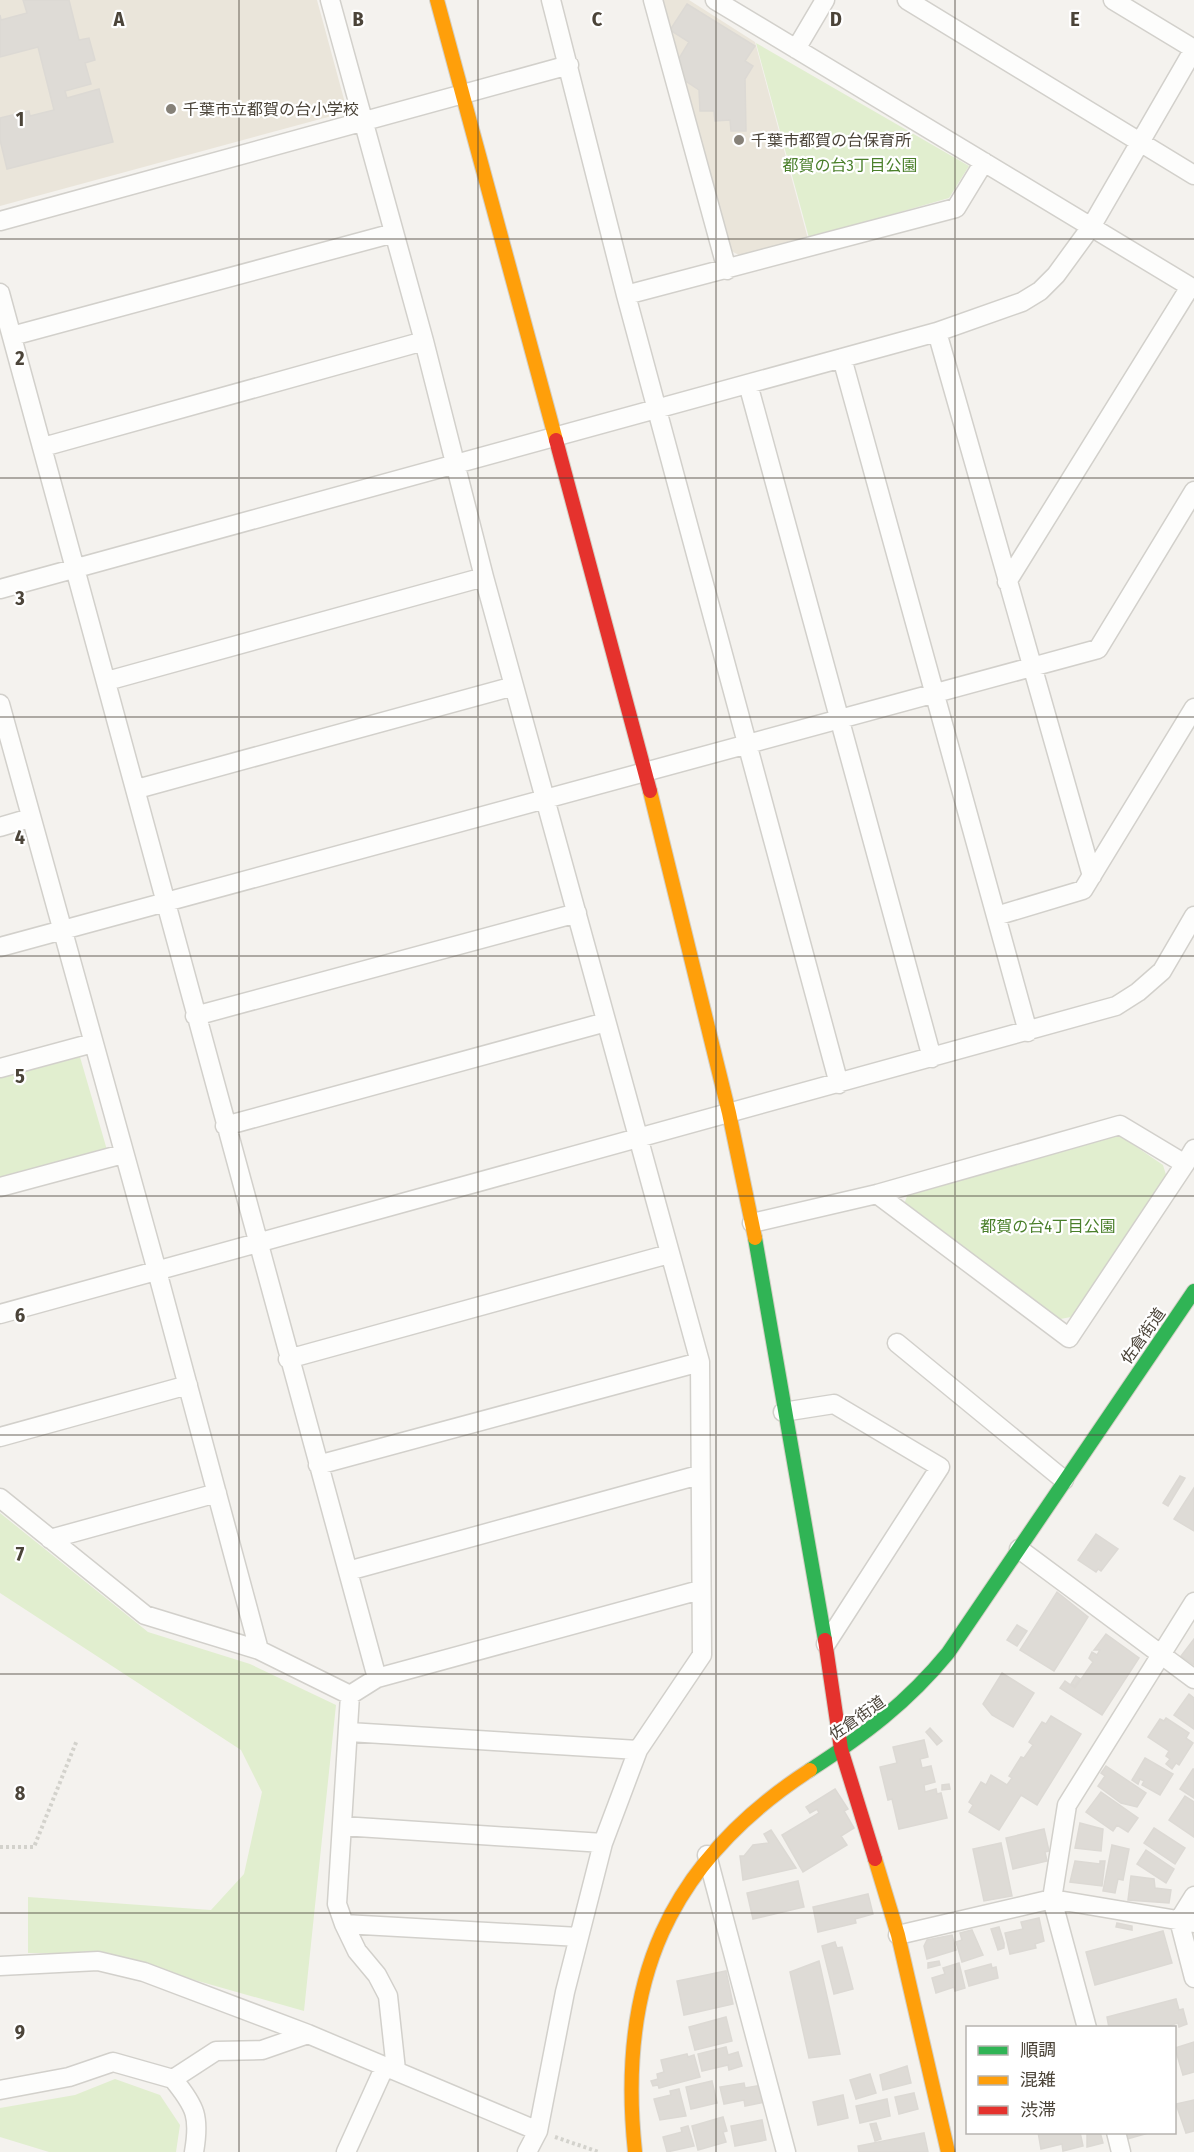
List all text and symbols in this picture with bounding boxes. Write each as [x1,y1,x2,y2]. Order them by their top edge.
text: A [113,7,126,31]
text: B [352,7,364,31]
text: C [592,7,603,31]
text: D [830,7,842,31]
text: E [1070,7,1080,31]
place label: 千葉市立都賀の台小学校 [183,100,359,119]
marker: 千葉市立都賀の台小学校 [164,102,178,116]
text: 1 [16,107,24,131]
place label: 千葉市都賀の台保育所 [751,131,911,150]
marker: 千葉市都賀の台保育所 [732,133,746,147]
park label: 都賀の台3丁目公園 [782,156,918,175]
text: 2 [14,346,25,370]
text: 3 [14,586,25,610]
text: 4 [15,825,25,849]
text: 5 [15,1064,25,1088]
park label: 都賀の台4丁目公園 [980,1217,1116,1236]
text: 6 [15,1303,25,1327]
street label: 佐倉街道 [1117,1304,1169,1368]
text: 7 [16,1542,25,1566]
street label: 佐倉街道 [825,1692,889,1744]
text: 8 [15,1781,26,1805]
text: 9 [15,2020,25,2044]
legend [966,2026,1176,2134]
text: 順調 [1020,2039,1056,2061]
text: 混雑 [1020,2069,1056,2091]
text: 渋滞 [1020,2099,1056,2121]

